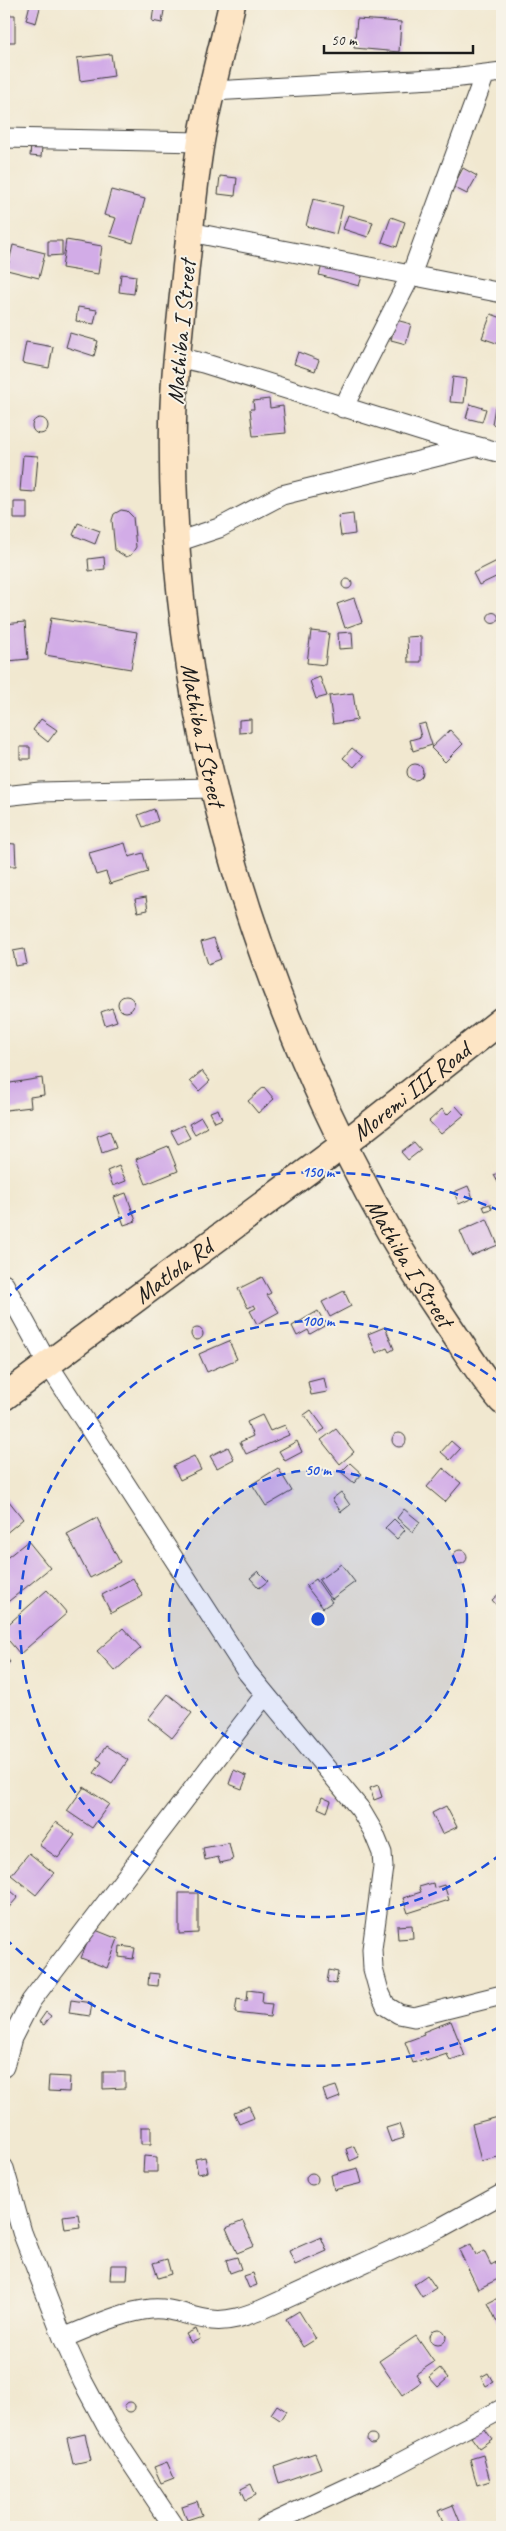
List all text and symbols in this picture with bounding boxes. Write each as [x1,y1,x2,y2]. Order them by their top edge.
scale bar [324,22,472,54]
text: 50 m [331,31,358,50]
street label: Mathiba I Street [160,255,203,405]
street label: Mathiba I Street [174,661,233,812]
street label: Moremi III Road [346,1033,479,1147]
text: 150 m [302,1163,336,1182]
street label: Mathiba I Street [359,1193,462,1335]
street label: Matlola Rd [128,1230,221,1310]
text: 100 m [302,1312,336,1331]
text: 50 m [305,1461,332,1480]
centre of rings [309,1610,327,1628]

